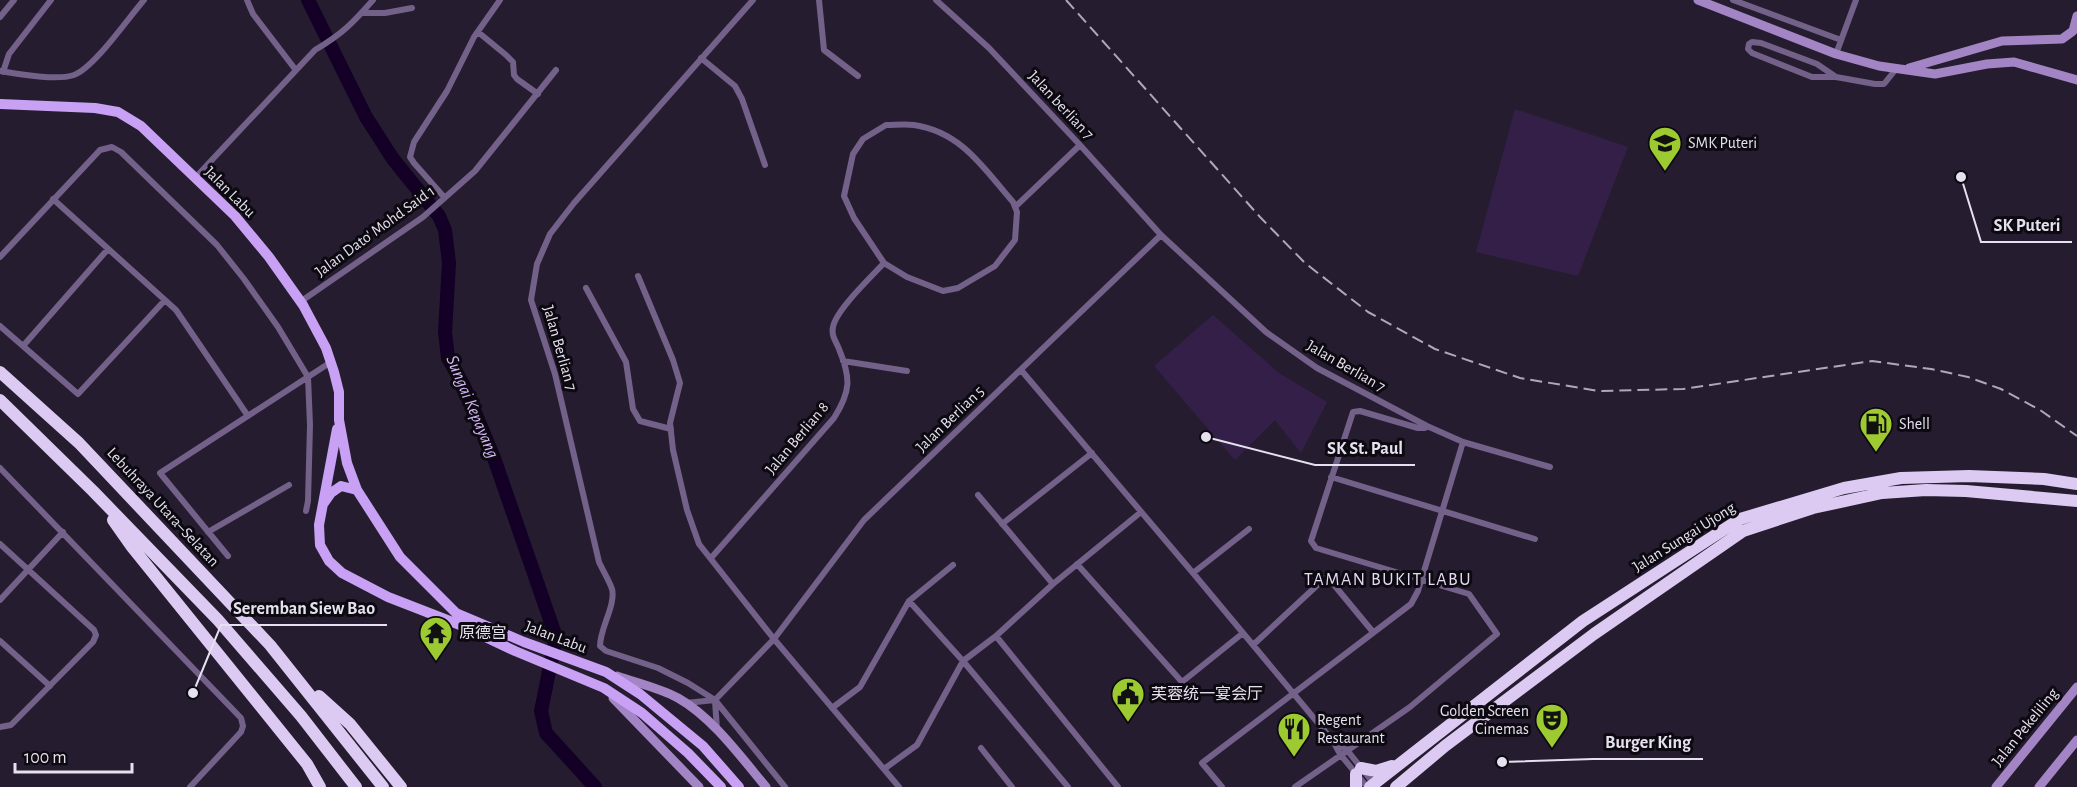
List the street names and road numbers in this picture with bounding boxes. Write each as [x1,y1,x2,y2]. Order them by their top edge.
street label: Jalan berlian 7 [1025,68,1097,143]
street label: Jalan Labu [202,164,258,220]
street label: Jalan Dato' Mohd Said 1 [312,182,438,280]
street label: Jalan Berlian 7 [540,304,580,393]
street label: Jalan Berlian 7 [1304,337,1388,395]
street label: Jalan Berlian 5 [913,383,987,455]
street label: Jalan Berlian 8 [762,399,832,477]
street label: Lebuhraya Utara–Selatan [103,444,222,570]
street label: Jalan Sungai Ujong [1630,499,1739,576]
street label: Jalan Labu [523,618,589,656]
street label: Jalan Pekeliling [1989,685,2061,769]

